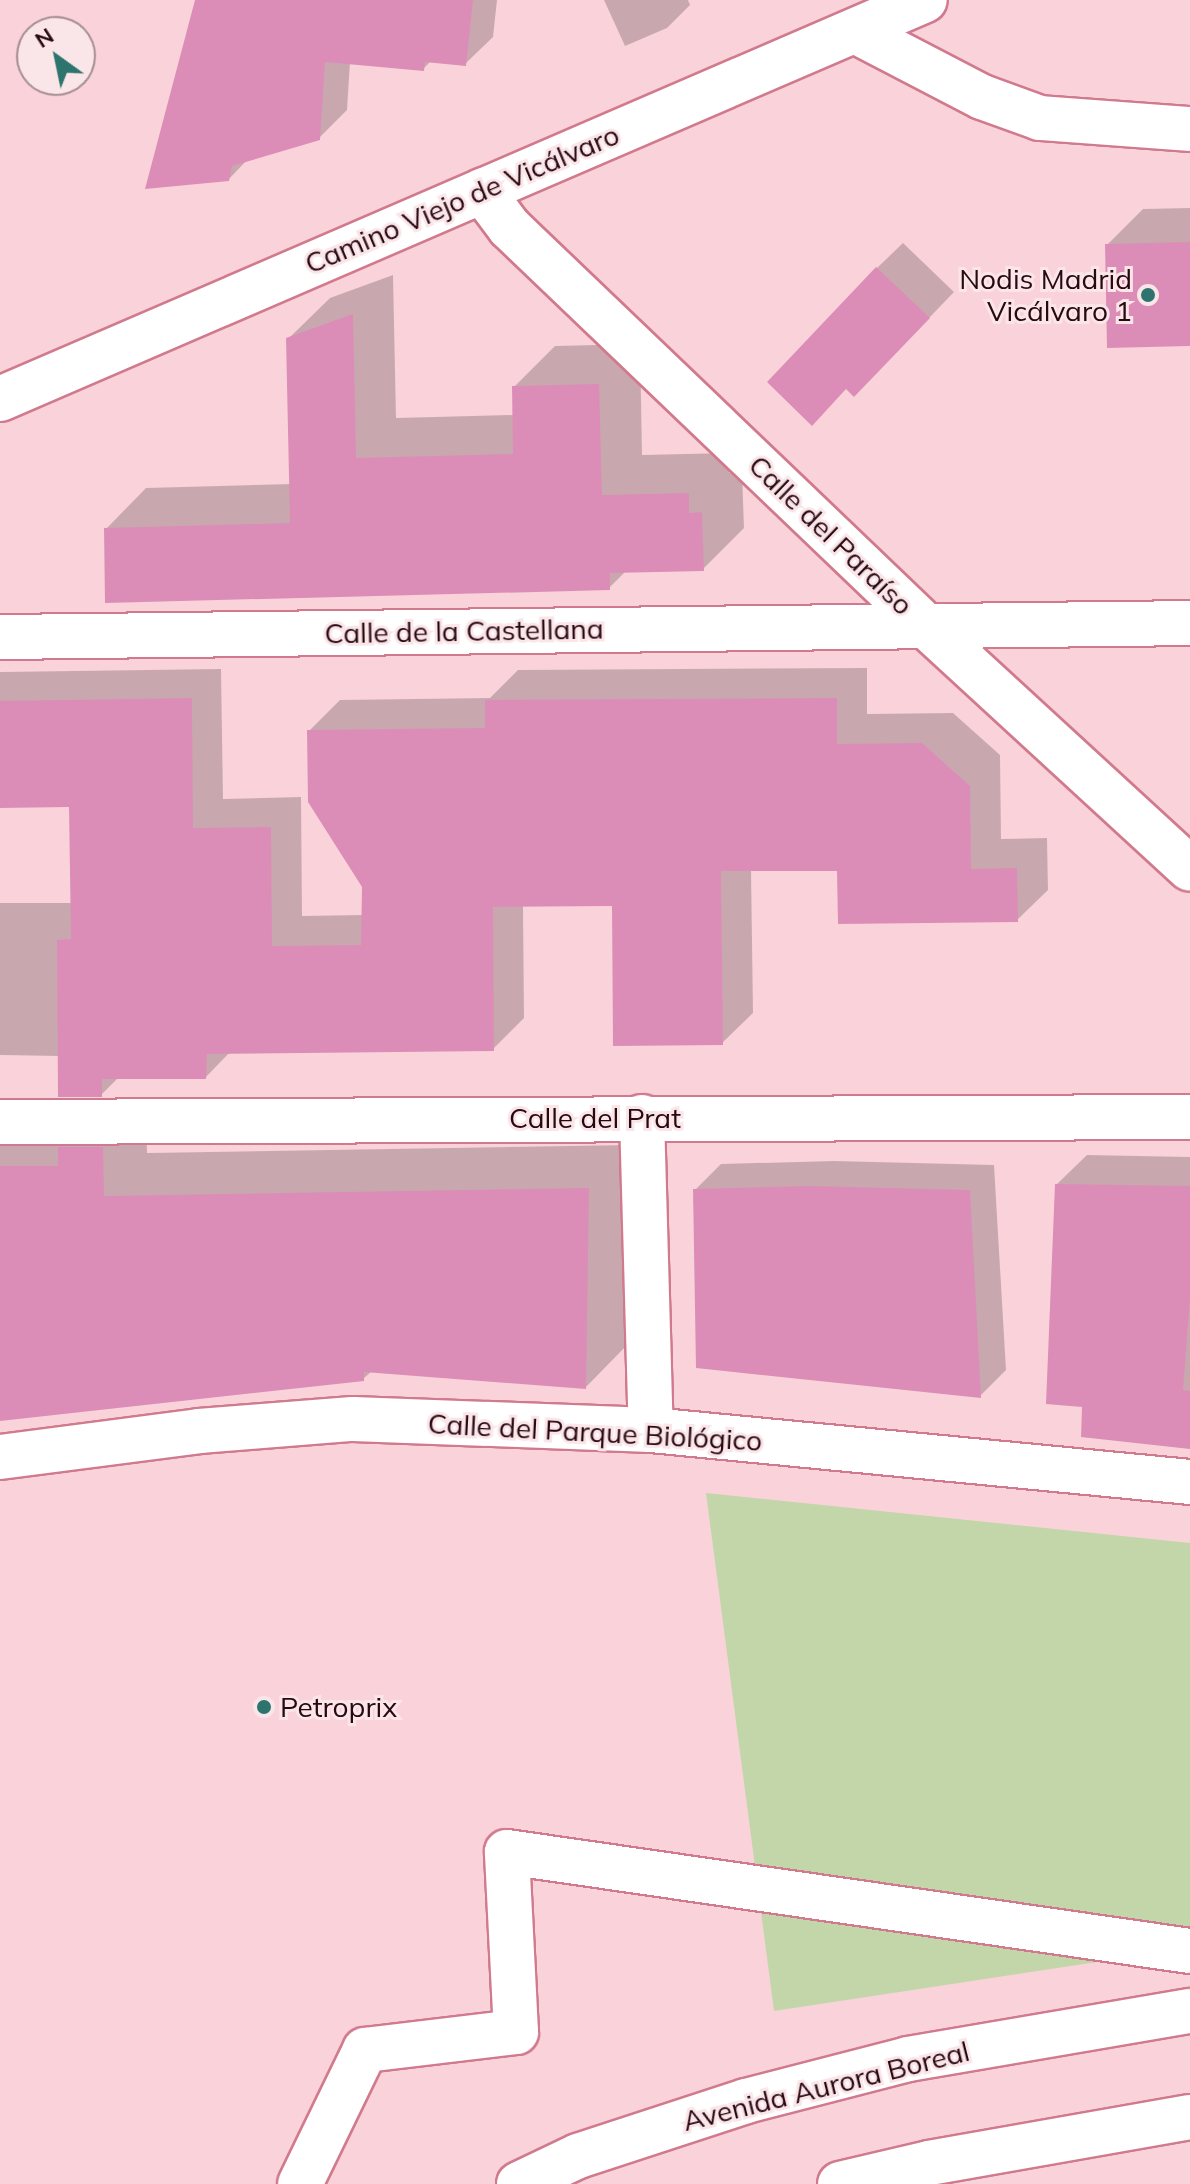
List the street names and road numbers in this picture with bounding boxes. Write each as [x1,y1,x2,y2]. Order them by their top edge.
street label: Camino Viejo de Vicálvaro [300,117,624,281]
street label: Calle del Paraíso [742,448,920,622]
street label: Calle de la Castellana [324,612,604,650]
street label: Calle del Prat [509,1101,681,1135]
street label: Calle del Parque Biológico [427,1406,763,1458]
street label: Avenida Aurora Boreal [679,2034,973,2138]

